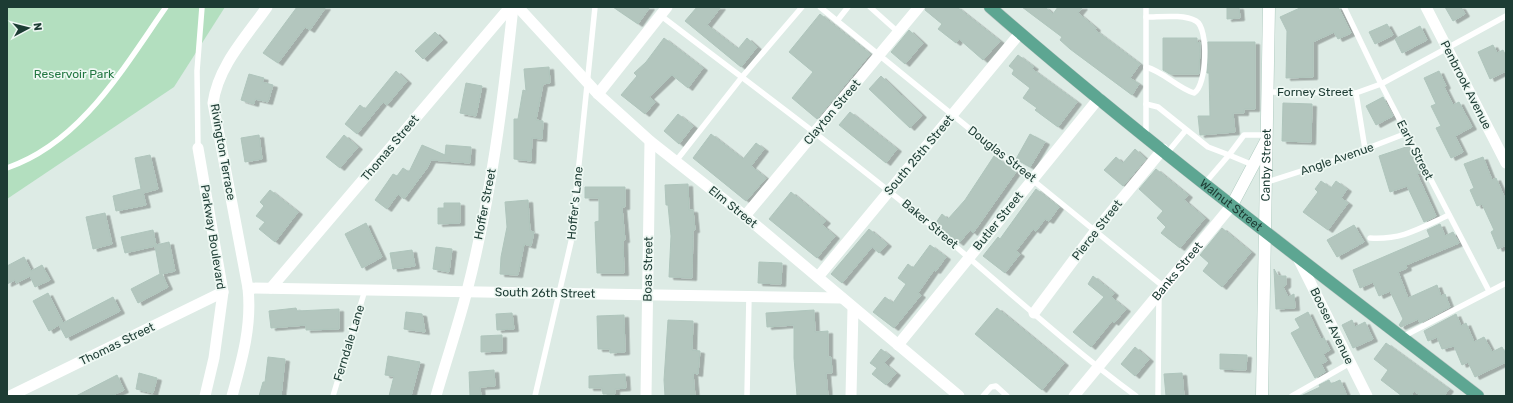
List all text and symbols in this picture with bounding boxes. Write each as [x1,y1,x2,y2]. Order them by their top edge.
north arrow [8,8,48,48]
text: N [30,22,44,32]
street label: Penbrook Avenue [1438,38,1495,132]
park label: Reservoir Park [34,67,115,81]
street label: Clayton Street [801,76,863,147]
street label: Forney Street [1277,85,1353,99]
street label: Rivington Terrace [208,103,238,202]
street label: Thomas Street [358,112,422,184]
street label: South 25th Street [881,112,957,198]
street label: Early Street [1394,118,1436,183]
street label: Douglas Street [965,123,1039,185]
street label: Canby Street [1259,128,1274,202]
street label: Angle Avenue [1298,140,1376,178]
street label: Hoffer's Lane [564,165,586,240]
street label: Hoffer Street [471,167,499,241]
street label: Walnut Street [1197,176,1265,234]
street label: Parkway Boulevard [198,183,228,291]
street label: Elm Street [706,183,760,231]
street label: Butler Street [970,189,1026,253]
street label: Baker Street [899,196,961,252]
street label: Pierce Street [1069,197,1125,263]
street label: Boas Street [640,236,656,302]
street label: Banks Street [1149,239,1206,303]
street label: South 26th Street [495,285,596,301]
street label: Booser Avenue [1307,285,1357,367]
street label: Ferndale Lane [331,303,367,383]
street label: Thomas Street [77,320,157,368]

